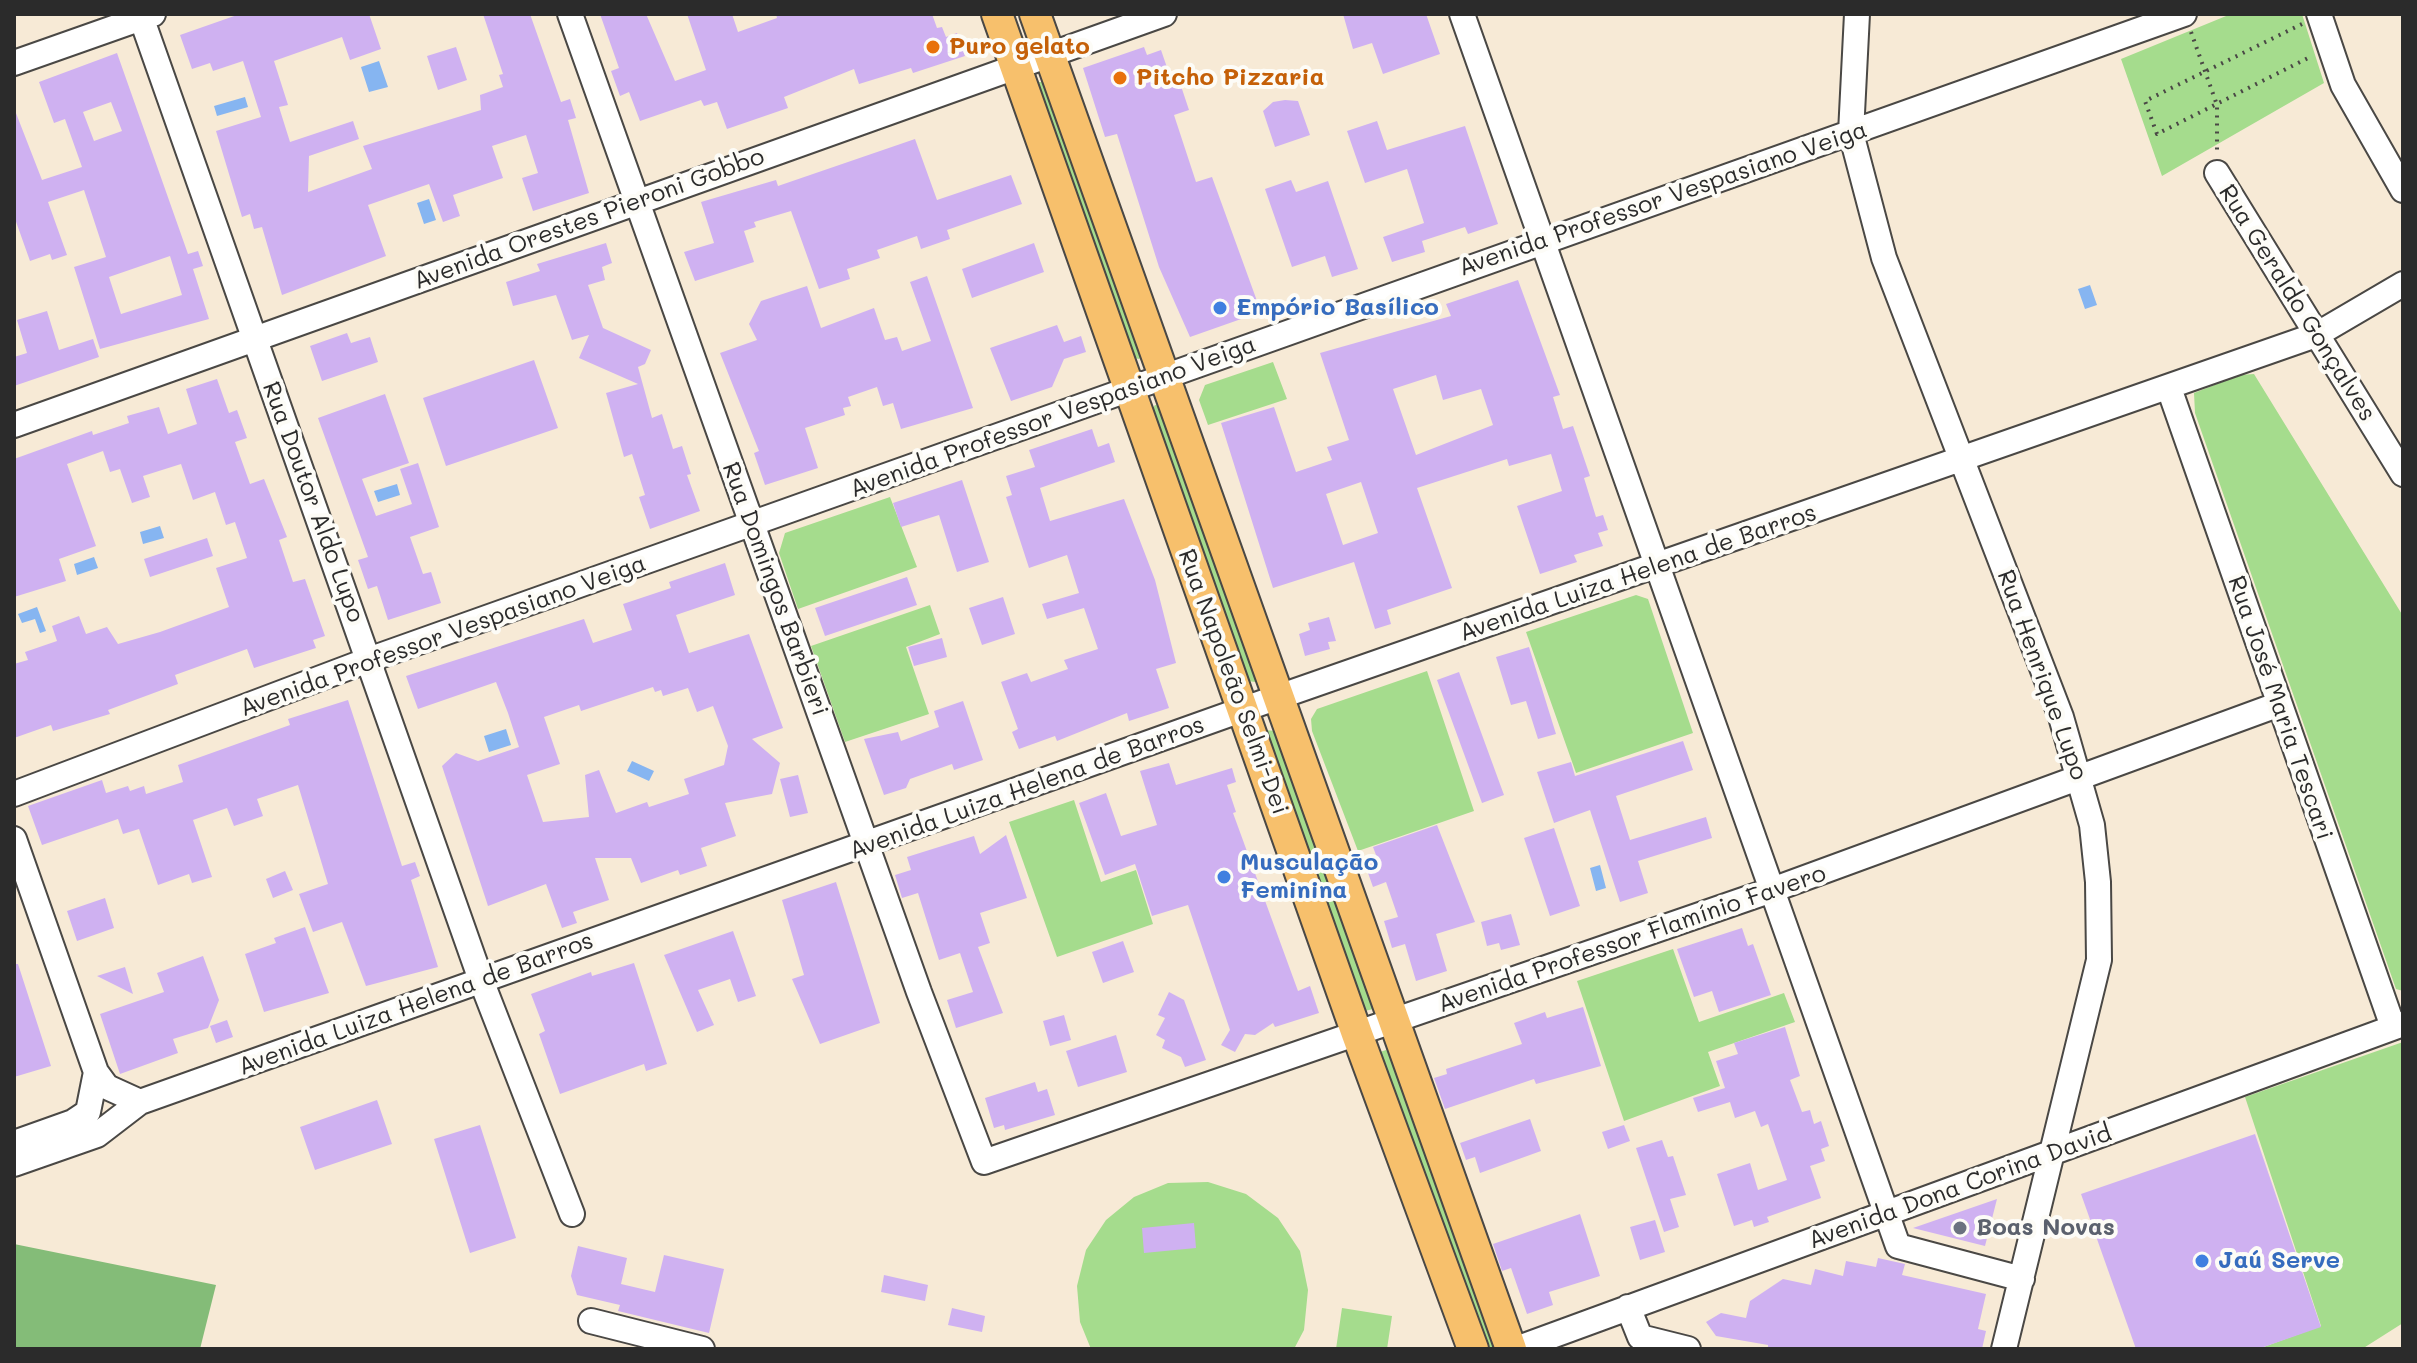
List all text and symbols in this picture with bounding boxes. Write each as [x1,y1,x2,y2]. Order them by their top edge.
place label: Puro gelato [949,33,1090,61]
marker: Puro gelato [924,38,942,56]
place label: Pitcho Pizzaria [1136,64,1324,92]
marker: Pitcho Pizzaria [1111,69,1129,87]
street label: Avenida Professor Vespasiano Veiga [1455,115,1871,283]
street label: Avenida Orestes Pieroni Gobbo [410,142,768,296]
street label: Rua Geraldo Gonçalves [2212,179,2382,427]
place label: Empório Basílico [1236,294,1439,322]
marker: Empório Basílico [1211,299,1229,317]
street label: Avenida Professor Vespasiano Veiga [846,330,1260,504]
street label: Rua Doutor Aldo Lupo [256,378,370,626]
street label: Rua Domingos Barbieri [716,458,834,720]
street label: Avenida Luiza Helena de Barros [1456,498,1820,648]
street label: Rua Napoleão Selmi-Dei [1172,545,1294,819]
street label: Avenida Professor Vespasiano Veiga [236,549,650,723]
street label: Rua Henrique Lupo [1991,566,2093,784]
street label: Rua José Maria Tescari [2221,572,2339,844]
street label: Avenida Luiza Helena de Barros [846,710,1208,866]
place label: Musculação Feminina [1240,849,1378,905]
street label: Avenida Professor Flamínio Favero [1434,859,1830,1019]
marker: Musculação Feminina [1215,868,1233,886]
street label: Avenida Luiza Helena de Barros [235,926,597,1082]
street label: Avenida Dona Corina David [1805,1119,2115,1255]
place label: Boas Novas [1976,1214,2115,1242]
marker: Boas Novas [1951,1219,1969,1237]
place label: Jaú Serve [2218,1247,2340,1275]
marker: Jaú Serve [2193,1252,2211,1270]

